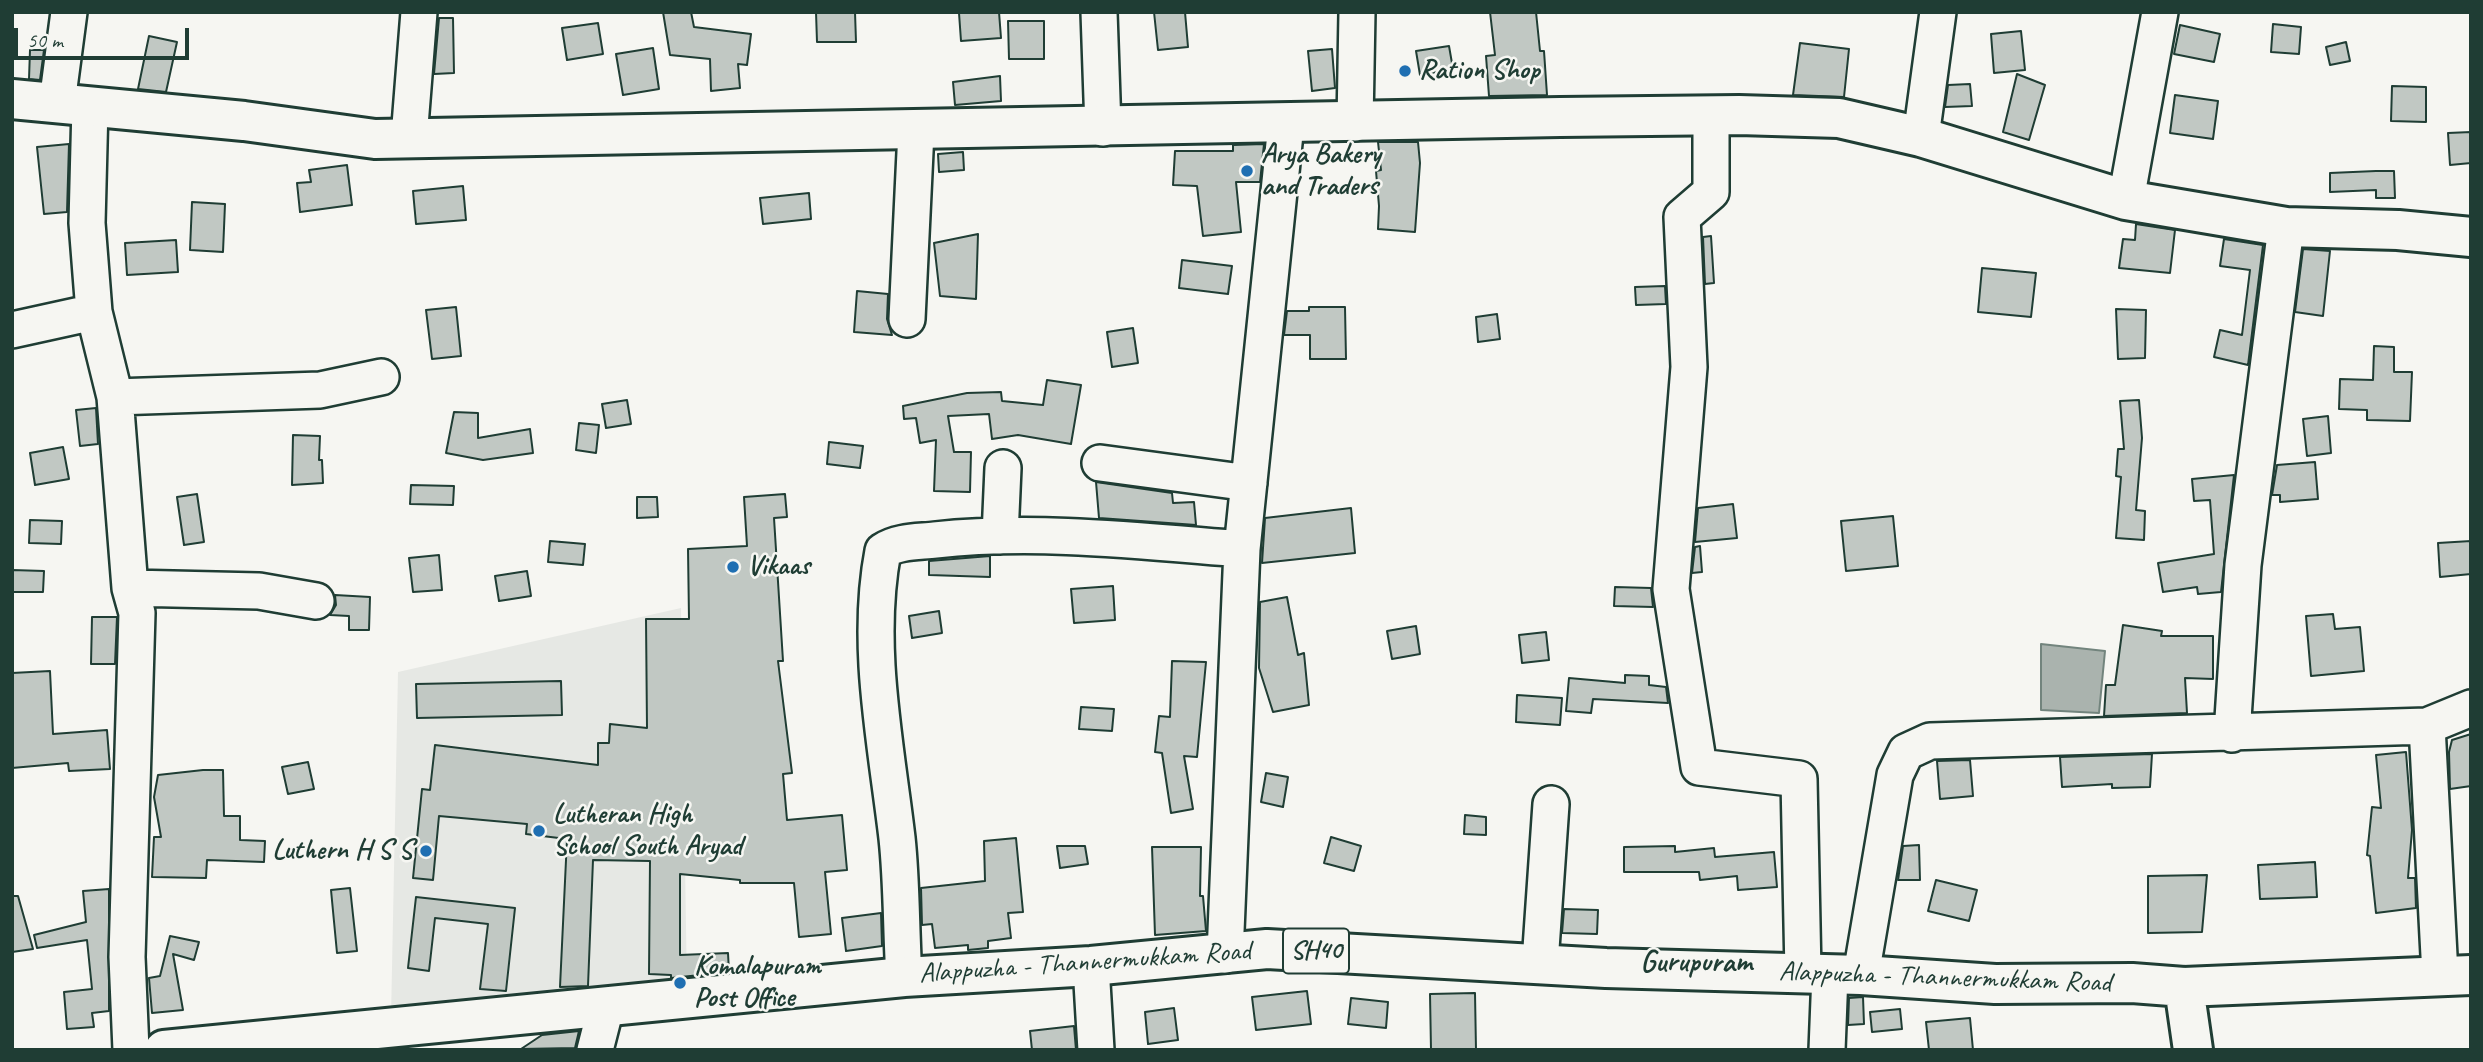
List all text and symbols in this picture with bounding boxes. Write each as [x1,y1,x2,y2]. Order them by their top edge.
scale bar [18,14,192,58]
text: 50 m [27,27,63,53]
place label: Ration Shop [1419,54,1539,88]
marker: Ration Shop [1397,63,1413,79]
place label: Arya Bakery and Traders [1261,138,1381,204]
marker: Arya Bakery and Traders [1239,163,1255,179]
place label: Vikaas [747,550,810,584]
marker: Vikaas [725,559,741,575]
place label: Lutheran High School South Aryad [553,798,742,864]
marker: Lutheran High School South Aryad [531,823,547,839]
place label: Luthern H S S [272,834,412,868]
marker: Luthern H S S [418,843,434,859]
road number: SH40 [1283,928,1349,974]
street label: Alappuzha - Thannermukkam Road [918,935,1252,991]
district label: Gurupuram [1640,945,1752,981]
place label: Komalapuram Post Office [694,950,821,1016]
street label: Alappuzha - Thannermukkam Road [1778,955,2112,1001]
marker: Komalapuram Post Office [672,975,688,991]

